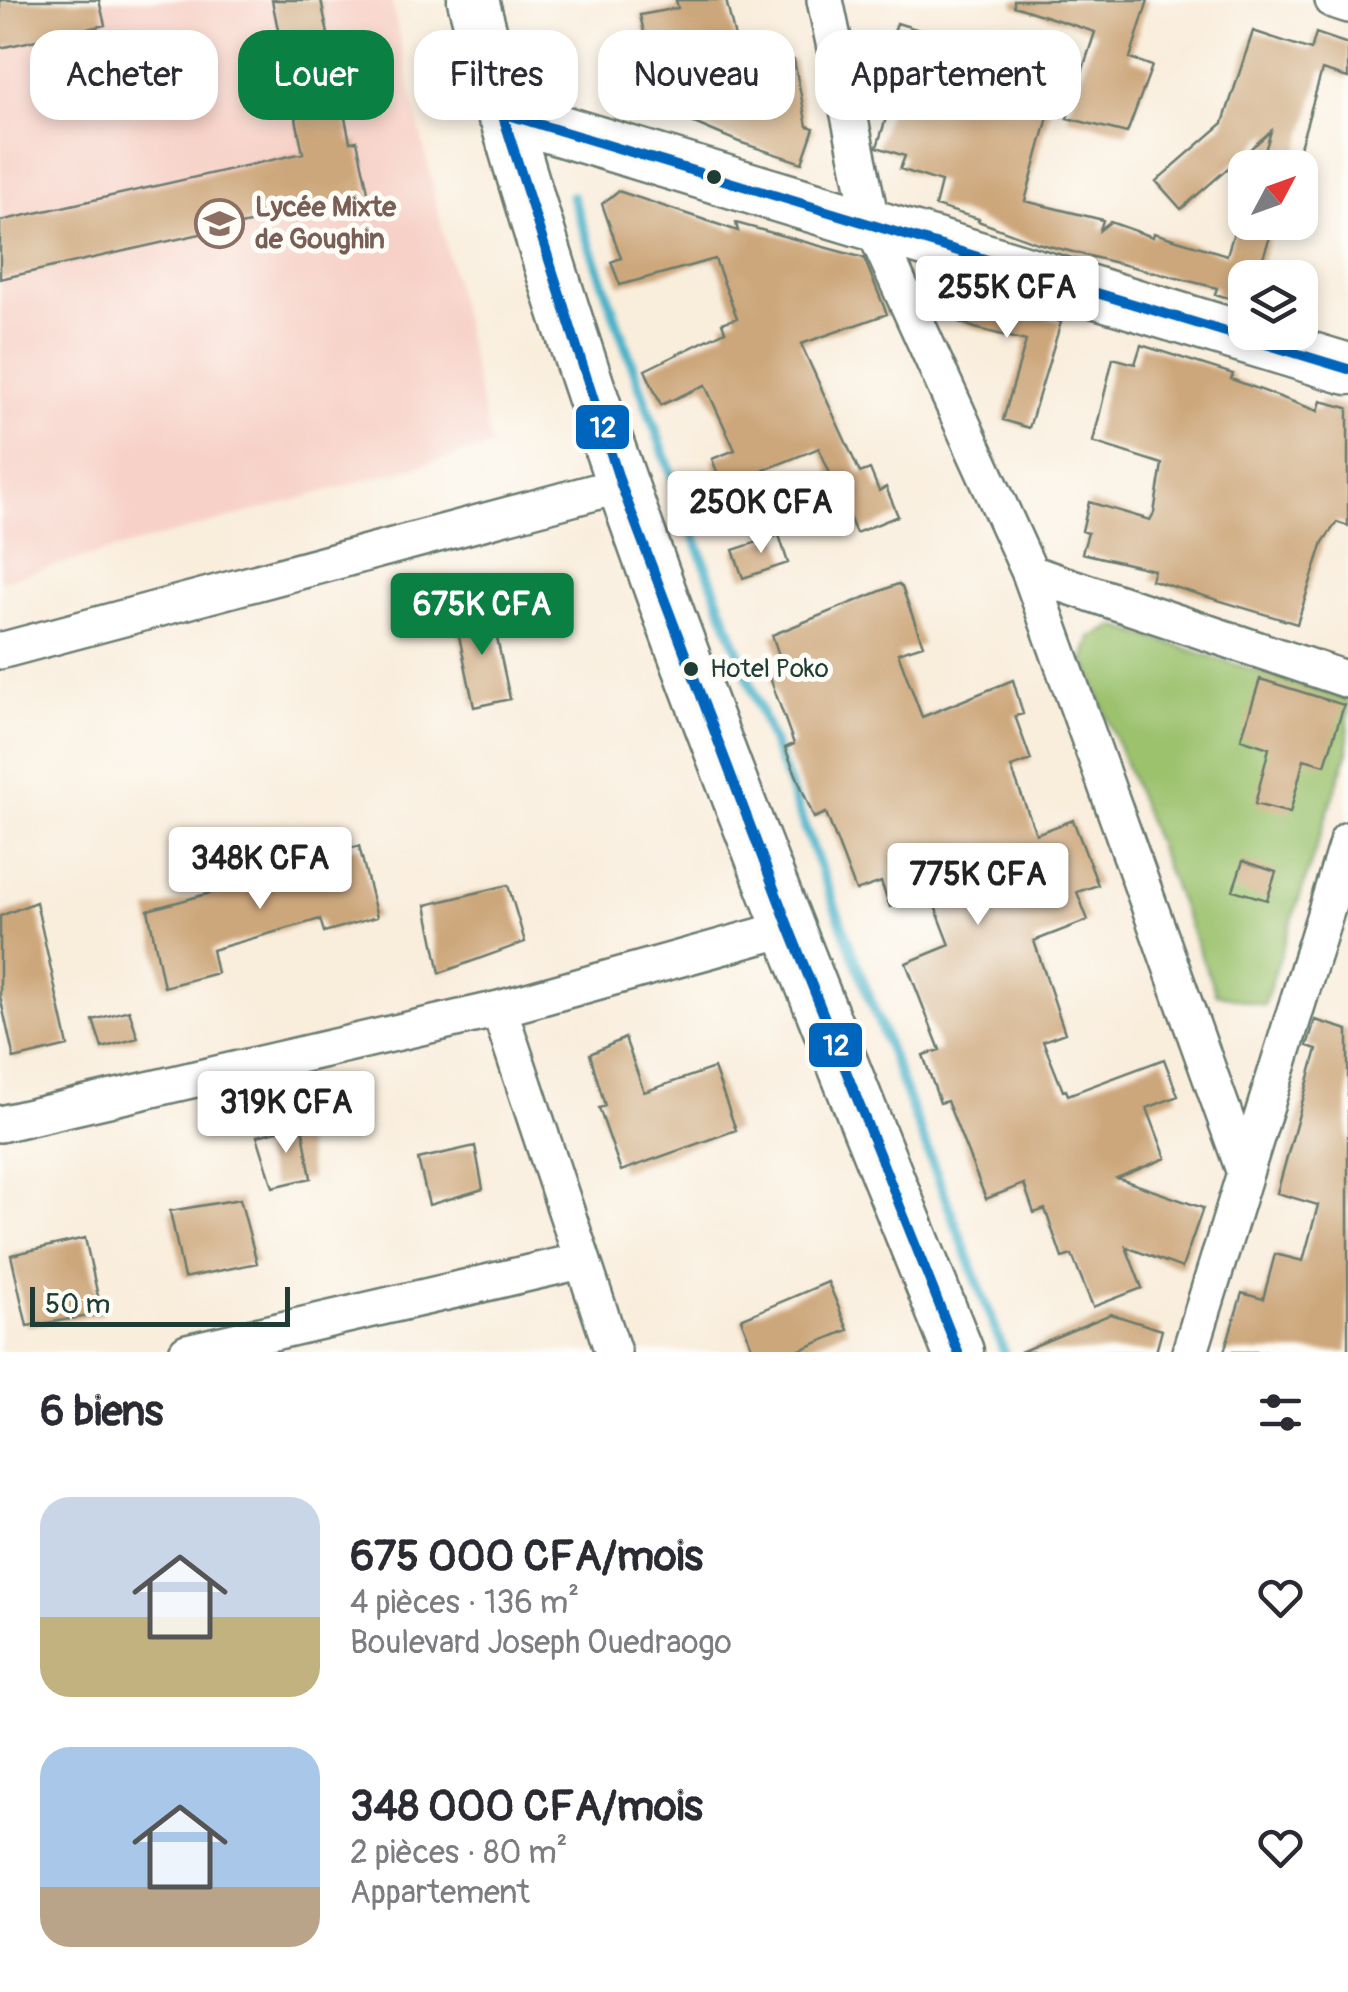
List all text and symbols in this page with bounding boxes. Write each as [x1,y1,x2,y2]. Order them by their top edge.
chip: Acheter [30,30,218,120]
chip: Louer [238,30,394,120]
chip: Filtres [414,30,578,120]
chip: Nouveau [598,30,795,120]
chip: Appartement [815,30,1081,120]
north arrow [1228,150,1318,240]
map controls [1228,150,1318,350]
unlabelled marker [704,167,724,187]
place label: Lycée Mixte de Goughin [255,190,397,257]
school or university icon: Lycée Mixte de Goughin [194,197,246,249]
pin: 255K CFA [904,256,1110,341]
button: layers [1228,260,1318,350]
text: 255K CFA [938,268,1076,308]
line badge: 12 [574,403,631,451]
text: 12 [590,411,616,446]
pin: 250K CFA [658,471,864,556]
text: 250K CFA [689,483,833,523]
pin: 675K CFA [379,573,585,658]
text: 675K CFA [413,585,551,625]
place label: Hotel Poko [710,653,829,685]
marker: Hotel Poko [681,659,701,679]
pin: 348K CFA [157,827,363,912]
text: 348K CFA [191,839,329,879]
pin: 775K CFA [875,843,1081,928]
text: 775K CFA [909,855,1047,895]
line badge: 12 [807,1021,864,1069]
text: 12 [823,1029,849,1064]
pin: 319K CFA [183,1071,389,1156]
text: 319K CFA [220,1083,352,1123]
scale bar [30,1282,290,1326]
text: 50 m [45,1287,110,1322]
icon: filters [1253,1385,1308,1440]
text: 6 biens [40,1386,163,1438]
text: 675 000 CFA/mois [350,1531,703,1583]
icon: home [120,1537,240,1657]
icon: heart [1253,1570,1308,1625]
text: 4 pièces · 136 m² [350,1583,579,1623]
text: Boulevard Joseph Ouedraogo [350,1623,732,1663]
text: 348 000 CFA/mois [350,1781,703,1833]
icon: home [120,1787,240,1907]
icon: heart [1253,1820,1308,1875]
text: 2 pièces · 80 m² [350,1833,568,1873]
text: Appartement [350,1873,530,1913]

